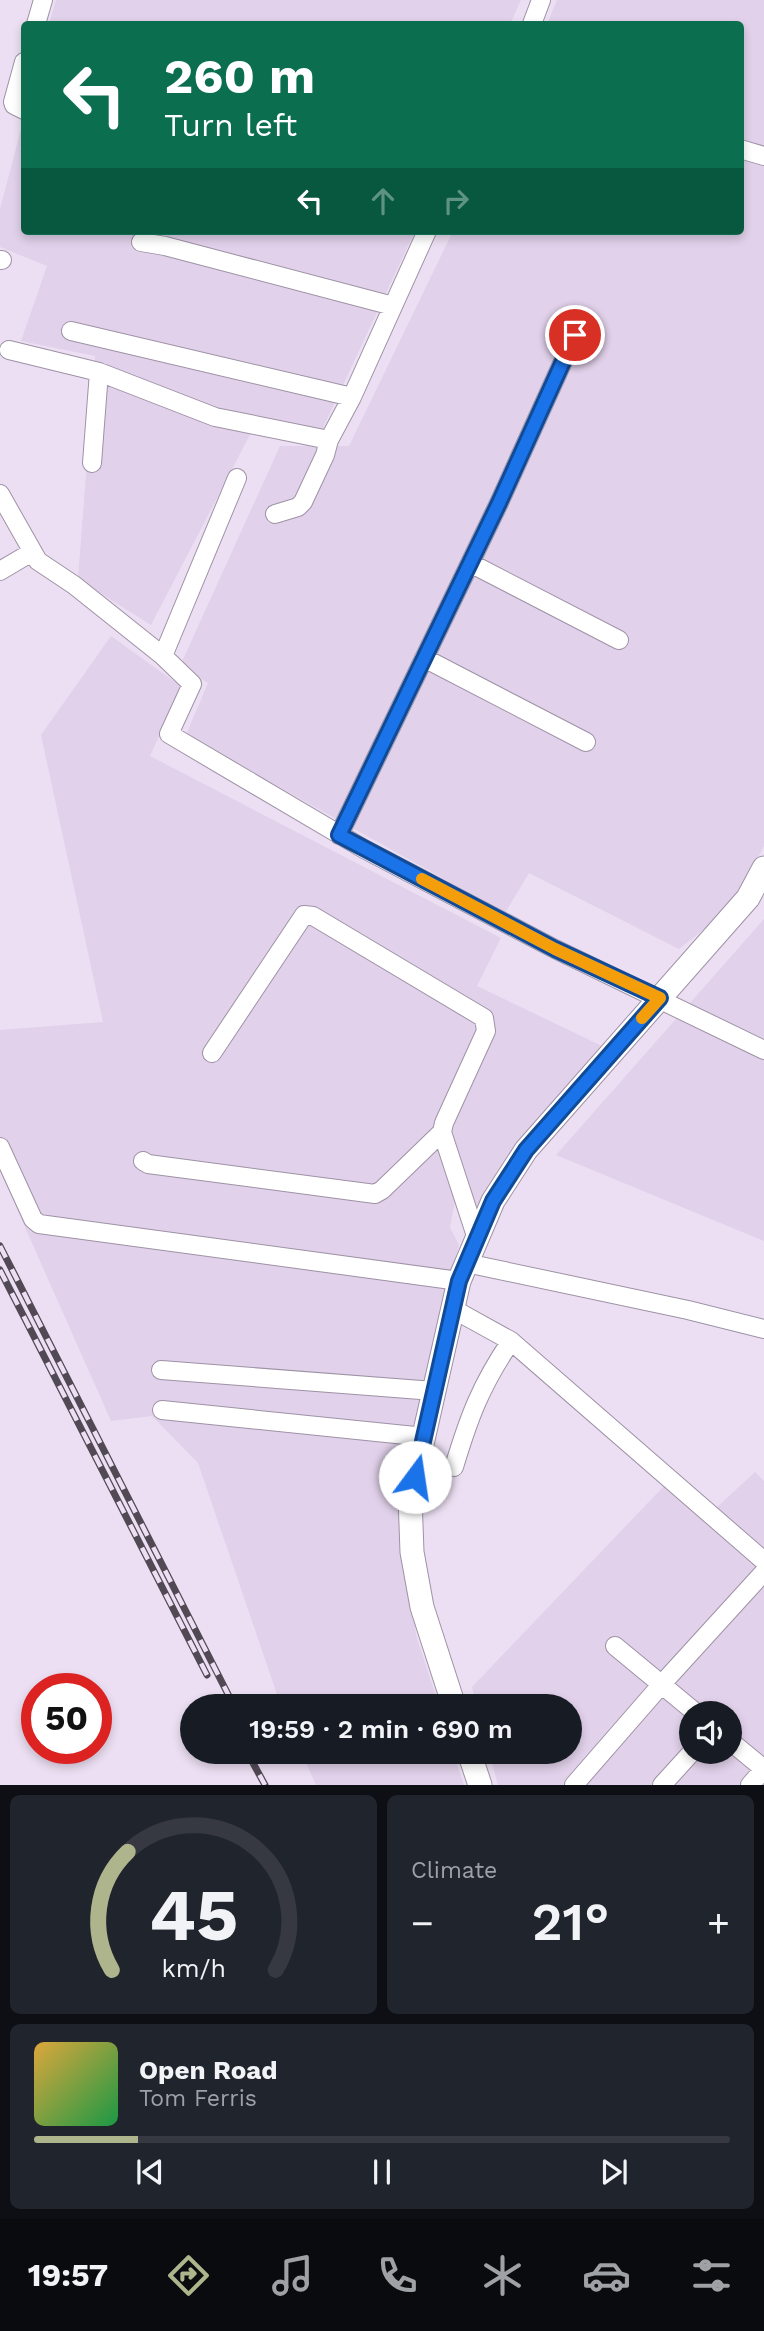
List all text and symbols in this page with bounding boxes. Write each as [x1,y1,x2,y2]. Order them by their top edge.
text: 260 m [164,47,315,105]
icon: left [49,49,140,140]
text: Turn left [164,106,297,144]
icon: left [291,182,329,220]
icon: ahead [364,182,402,220]
icon: right [437,182,475,220]
pin [545,305,605,365]
icon: arrive [556,316,594,354]
position arrow [378,1440,452,1514]
speed limit sign: 50 [21,1673,112,1764]
map controls [679,1701,742,1764]
button: sound [679,1701,742,1764]
text: 19:59 · 2 min · 690 m [249,1714,513,1744]
text: Climate [411,1857,497,1884]
text: 45 [149,1873,238,1959]
text: 21° [532,1892,609,1953]
text: − [411,1901,434,1945]
text: + [707,1901,730,1945]
text: km/h [161,1954,226,1983]
text: Open Road [139,2055,277,2085]
text: Tom Ferris [139,2085,257,2112]
icon: previous [131,2153,169,2191]
icon: pause [363,2153,401,2191]
icon: next [595,2153,633,2191]
icon: directions [164,2251,213,2300]
icon: music [268,2251,317,2300]
icon: phone [373,2251,422,2300]
icon: climate [478,2251,527,2300]
icon: car [582,2251,631,2300]
icon: filters [687,2251,736,2300]
text: 19:57 [28,2256,108,2294]

